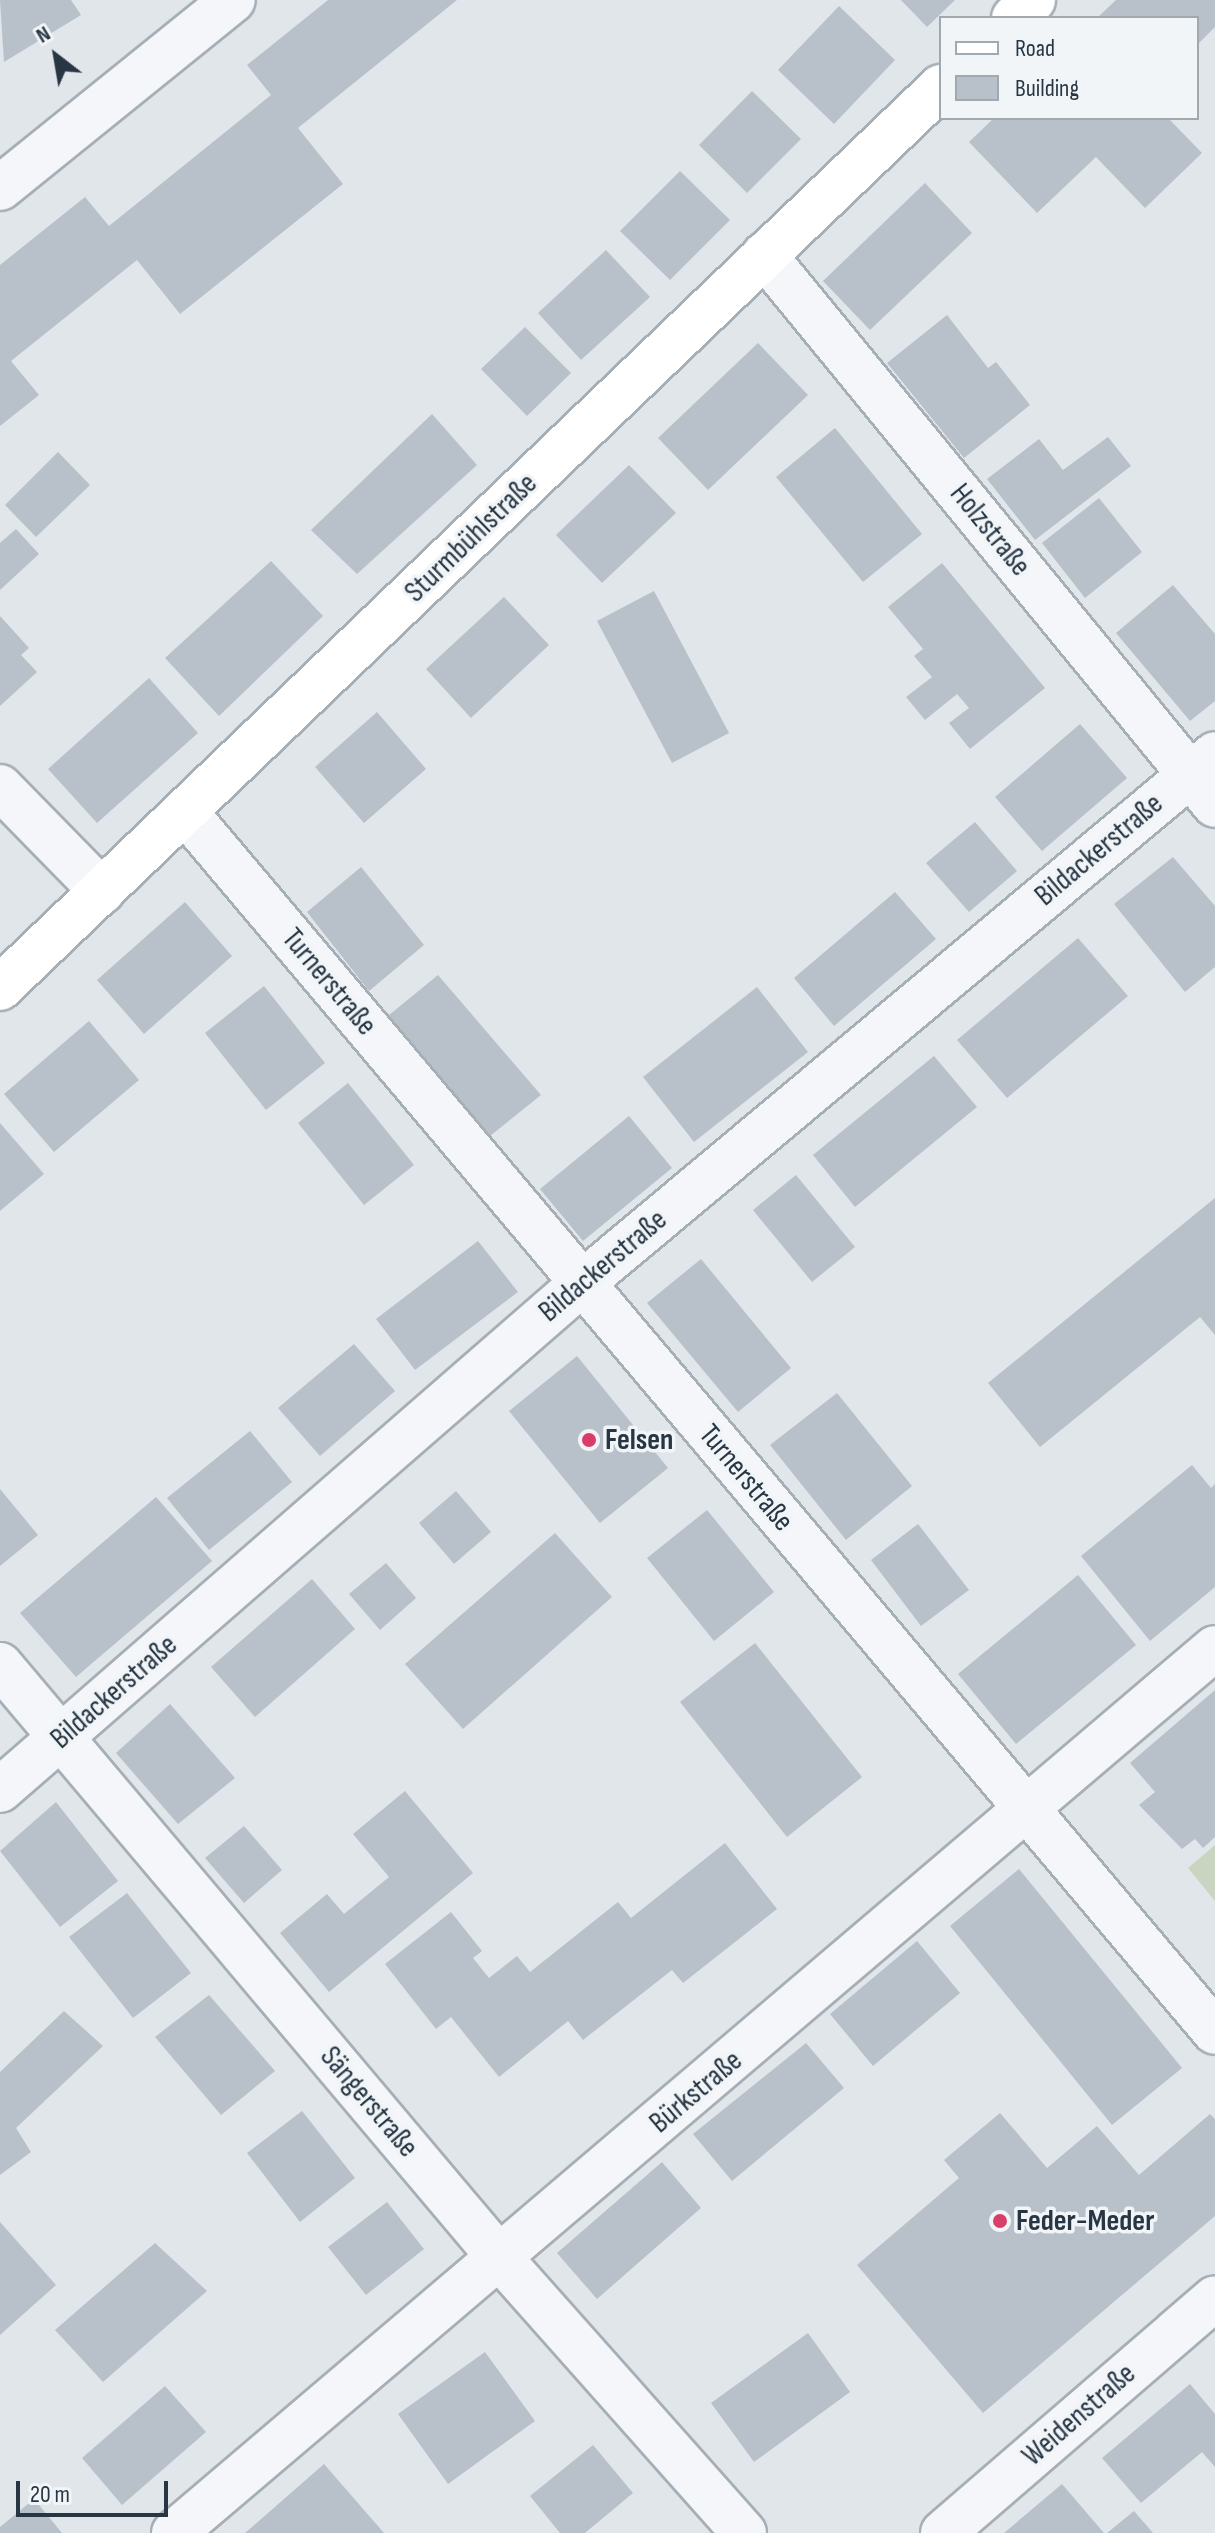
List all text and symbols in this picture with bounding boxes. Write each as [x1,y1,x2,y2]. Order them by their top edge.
north arrow [16,16,96,96]
legend [939,16,1199,120]
text: N [31,20,55,50]
text: Road [1015,34,1055,63]
text: Building [1015,74,1079,103]
street label: Sturmbühlstraße [397,466,545,610]
street label: Holzstraße [942,477,1038,583]
street label: Bildackerstraße [1028,786,1170,914]
street label: Turnerstraße [274,921,384,1043]
street label: Bildackerstraße [532,1202,674,1330]
street label: Turnerstraße [691,1417,801,1539]
place label: Felsen [605,1422,673,1458]
marker: Felsen [580,1431,598,1449]
street label: Bildackerstraße [43,1627,185,1757]
street label: Sängerstraße [312,2039,426,2165]
street label: Bürkstraße [642,2043,750,2141]
place label: Feder-Meder [1016,2203,1154,2239]
marker: Feder-Meder [991,2212,1009,2230]
street label: Weidenstraße [1015,2356,1143,2474]
scale bar [20,2465,172,2515]
text: 20 m [30,2480,70,2509]

